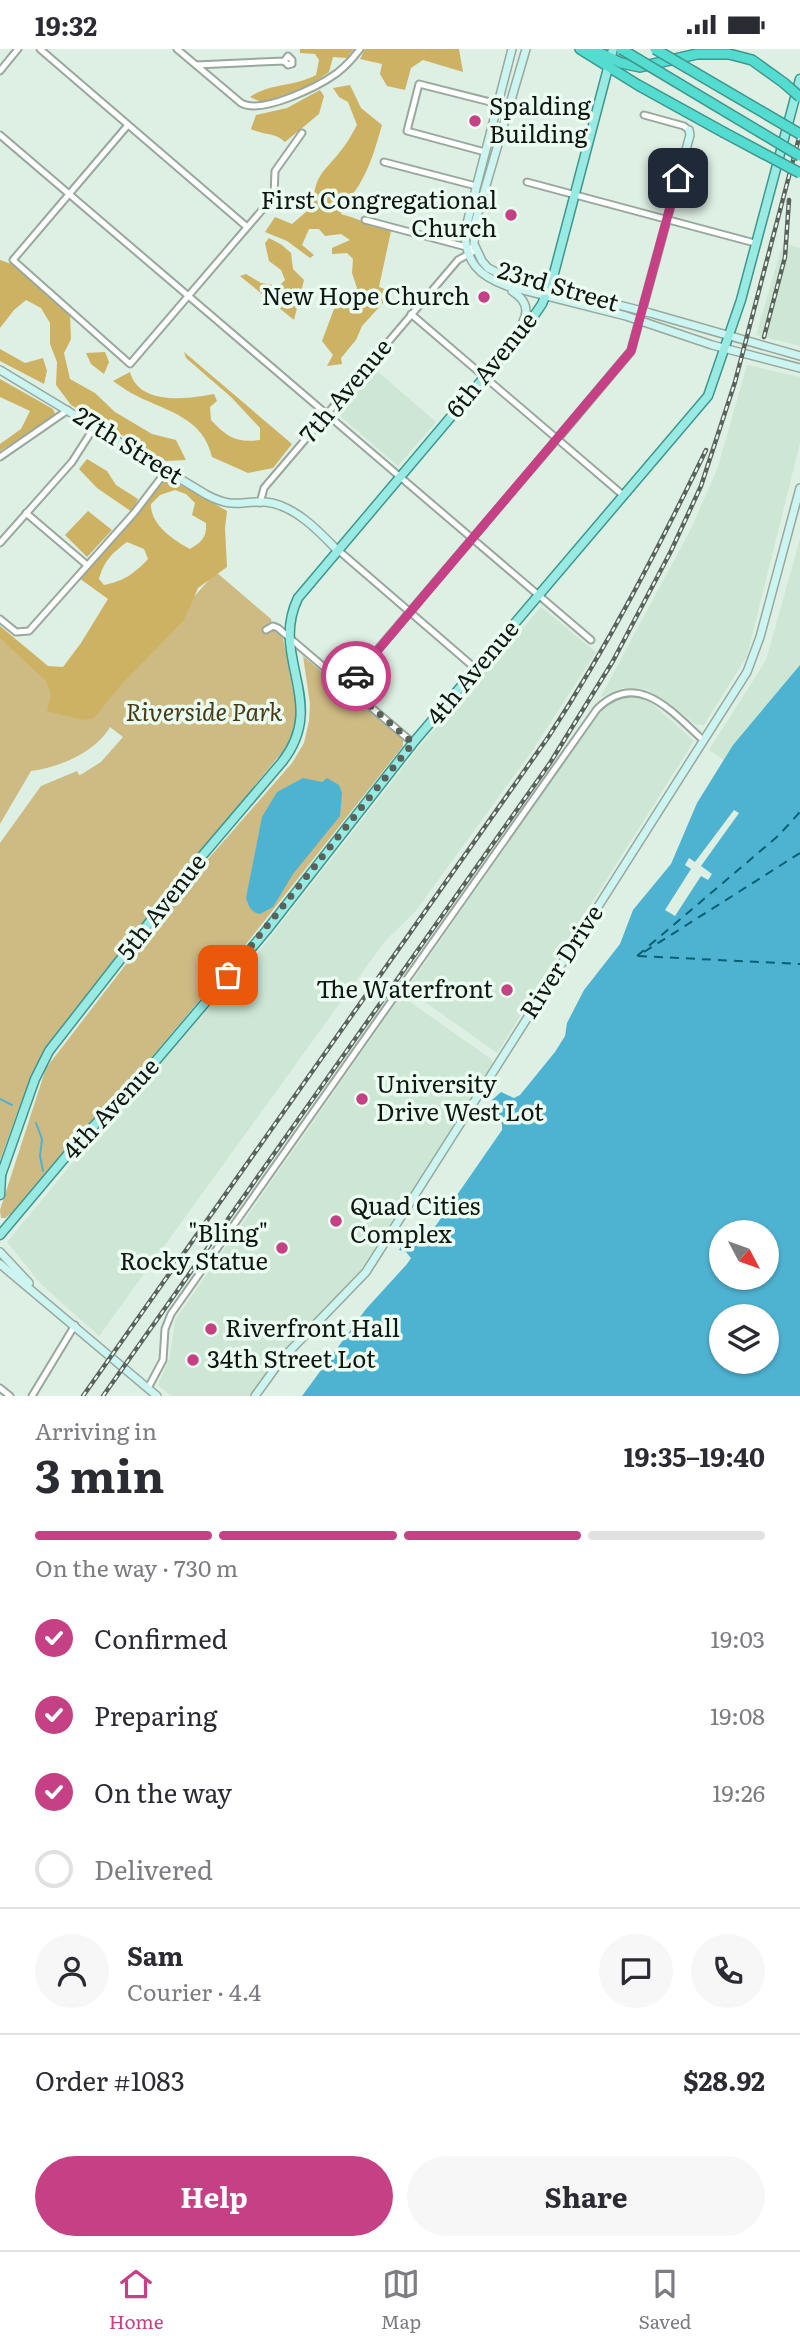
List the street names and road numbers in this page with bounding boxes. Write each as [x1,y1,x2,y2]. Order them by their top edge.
street label: 23rd Street [494,251,624,319]
street label: 6th Avenue [436,303,544,424]
street label: 7th Avenue [290,330,398,449]
street label: 27th Street [68,396,191,492]
street label: 4th Avenue [417,611,526,732]
street label: 5th Avenue [107,845,213,966]
street label: River Drive [510,897,610,1025]
street label: 4th Avenue [53,1049,166,1166]

